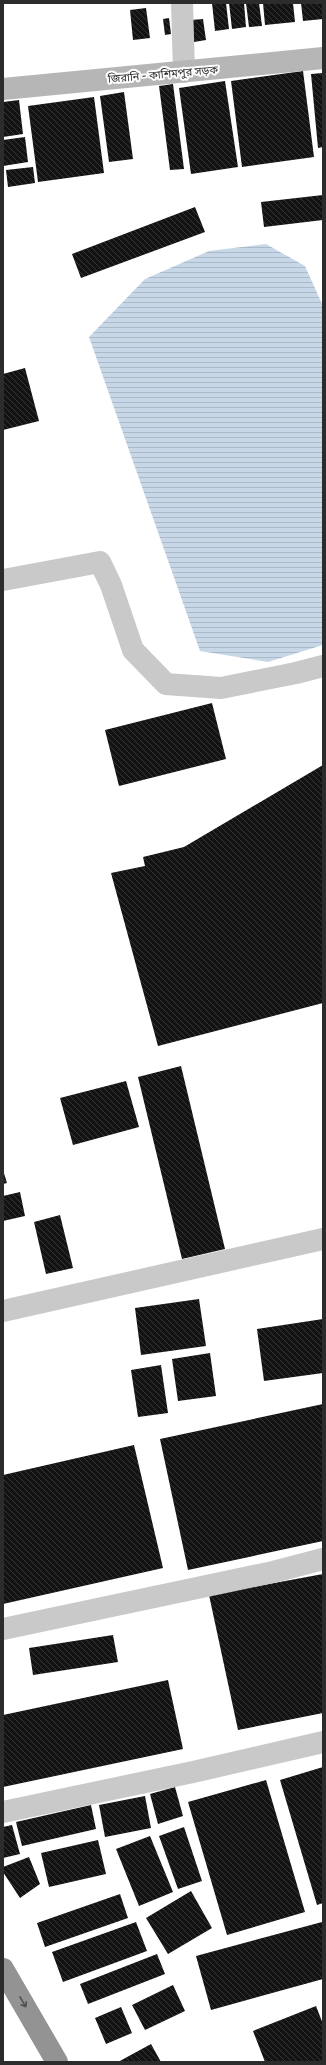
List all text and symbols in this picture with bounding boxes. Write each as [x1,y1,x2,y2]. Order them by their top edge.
street label: জিরানি - কাশিমপুর সড়ক [106,62,219,86]
one-way arrow [19,1996,27,2008]

